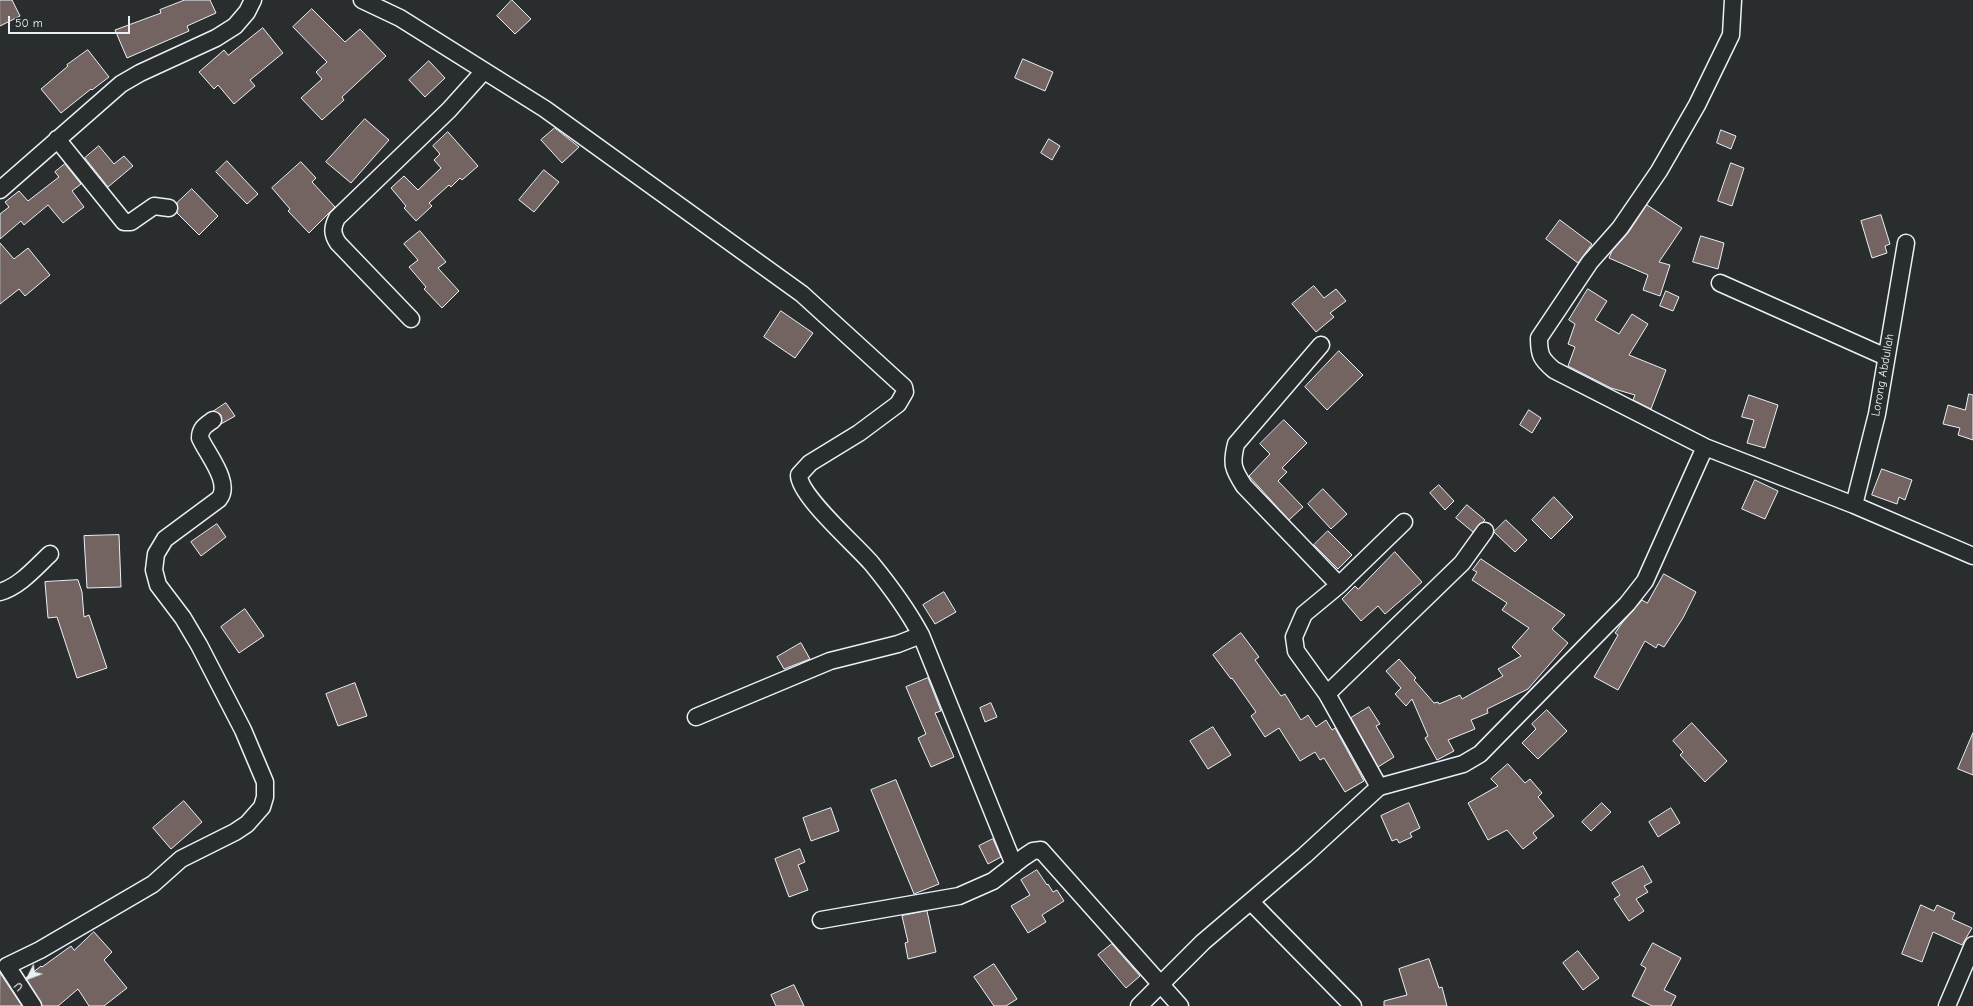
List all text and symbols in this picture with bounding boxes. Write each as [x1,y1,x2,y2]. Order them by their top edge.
scale bar [10,8,132,34]
text: 50 m [15,16,43,30]
street label: Lorong Abdullah [1869,332,1897,418]
north arrow [8,958,48,998]
text: U [11,979,26,993]

